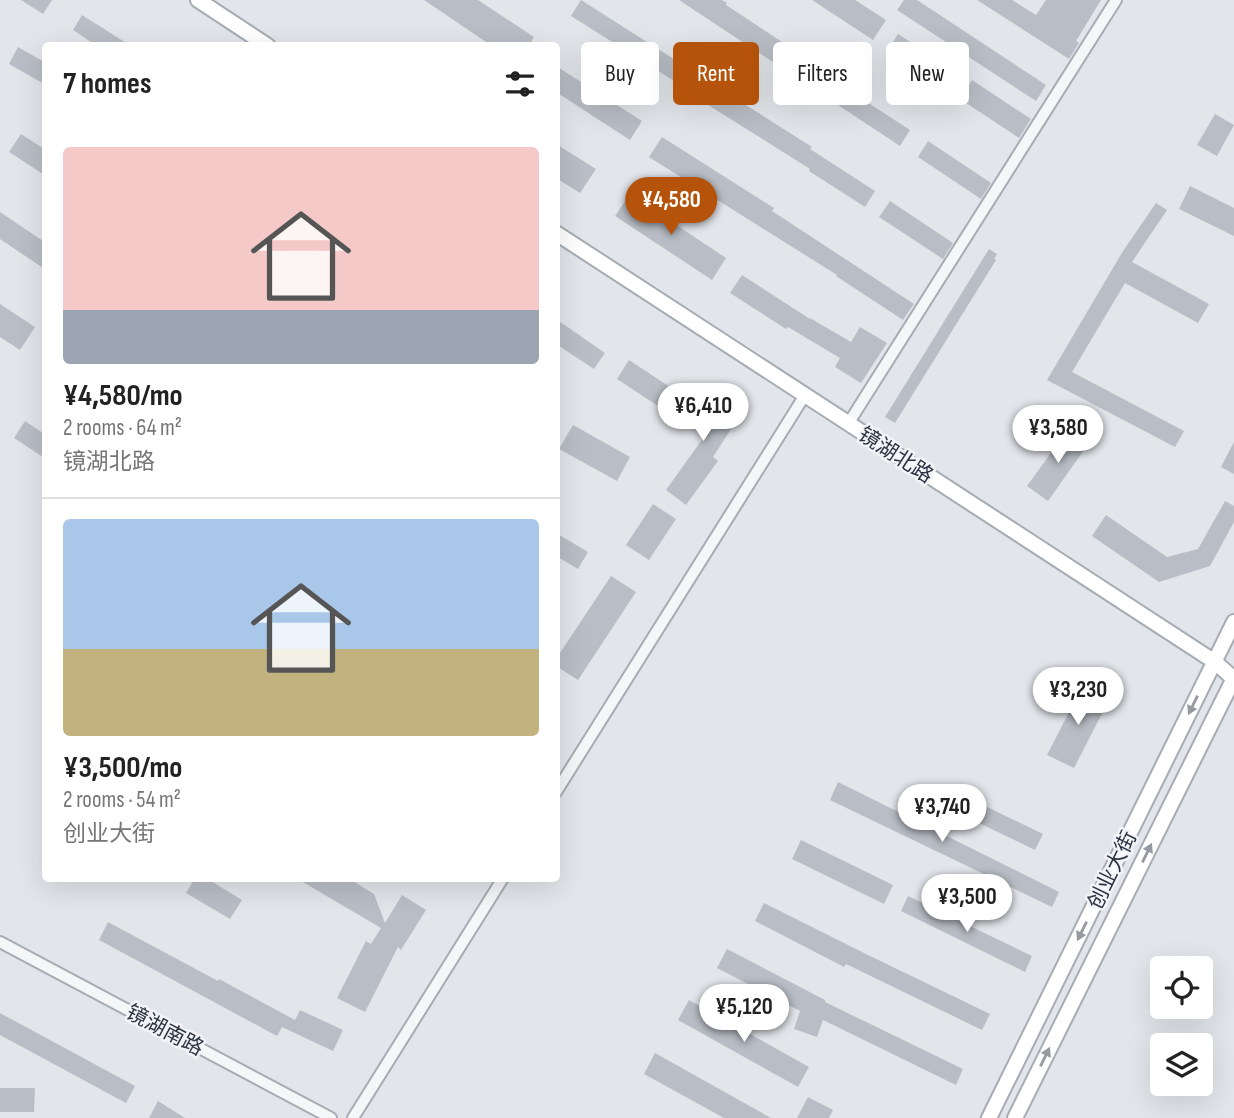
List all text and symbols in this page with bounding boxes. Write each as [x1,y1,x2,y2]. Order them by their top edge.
chip: Buy [581,42,659,105]
chip: Rent [673,42,759,105]
chip: Filters [773,42,872,105]
chip: New [886,42,969,105]
icon: filters [501,65,539,103]
text: 7 homes [63,66,151,102]
pin: ¥4,580 [614,177,728,237]
text: ¥4,580 [641,186,701,214]
icon: home [238,193,364,319]
text: ¥4,580/mo [63,378,183,414]
pin: ¥6,410 [646,384,760,443]
text: ¥6,410 [674,392,732,420]
pin: ¥3,580 [1001,406,1115,465]
text: 2 rooms · 64 m² [63,414,182,442]
text: ¥3,580 [1028,414,1088,442]
street label: 镜湖北路 [854,422,938,489]
text: 镜湖北路 [63,448,155,476]
icon: home [238,565,364,691]
pin: ¥3,230 [1021,668,1135,727]
text: ¥3,230 [1049,676,1107,704]
one-way arrow [1188,695,1199,715]
text: ¥3,500/mo [63,750,182,786]
pin: ¥3,740 [885,784,999,844]
text: 2 rooms · 54 m² [63,786,181,814]
text: ¥3,740 [914,793,970,821]
text: 创业大街 [63,820,155,848]
street label: 创业大街 [1083,827,1142,913]
one-way arrow [1141,843,1152,863]
pin: ¥3,500 [910,874,1024,934]
text: ¥3,500 [937,883,997,911]
one-way arrow [1076,921,1087,941]
map controls [1150,956,1213,1096]
button: locate [1150,956,1213,1019]
pin: ¥5,120 [687,984,801,1044]
text: ¥5,120 [715,993,773,1021]
street label: 镜湖南路 [122,1000,208,1061]
button: layers [1150,1033,1213,1096]
one-way arrow [1040,1047,1051,1067]

